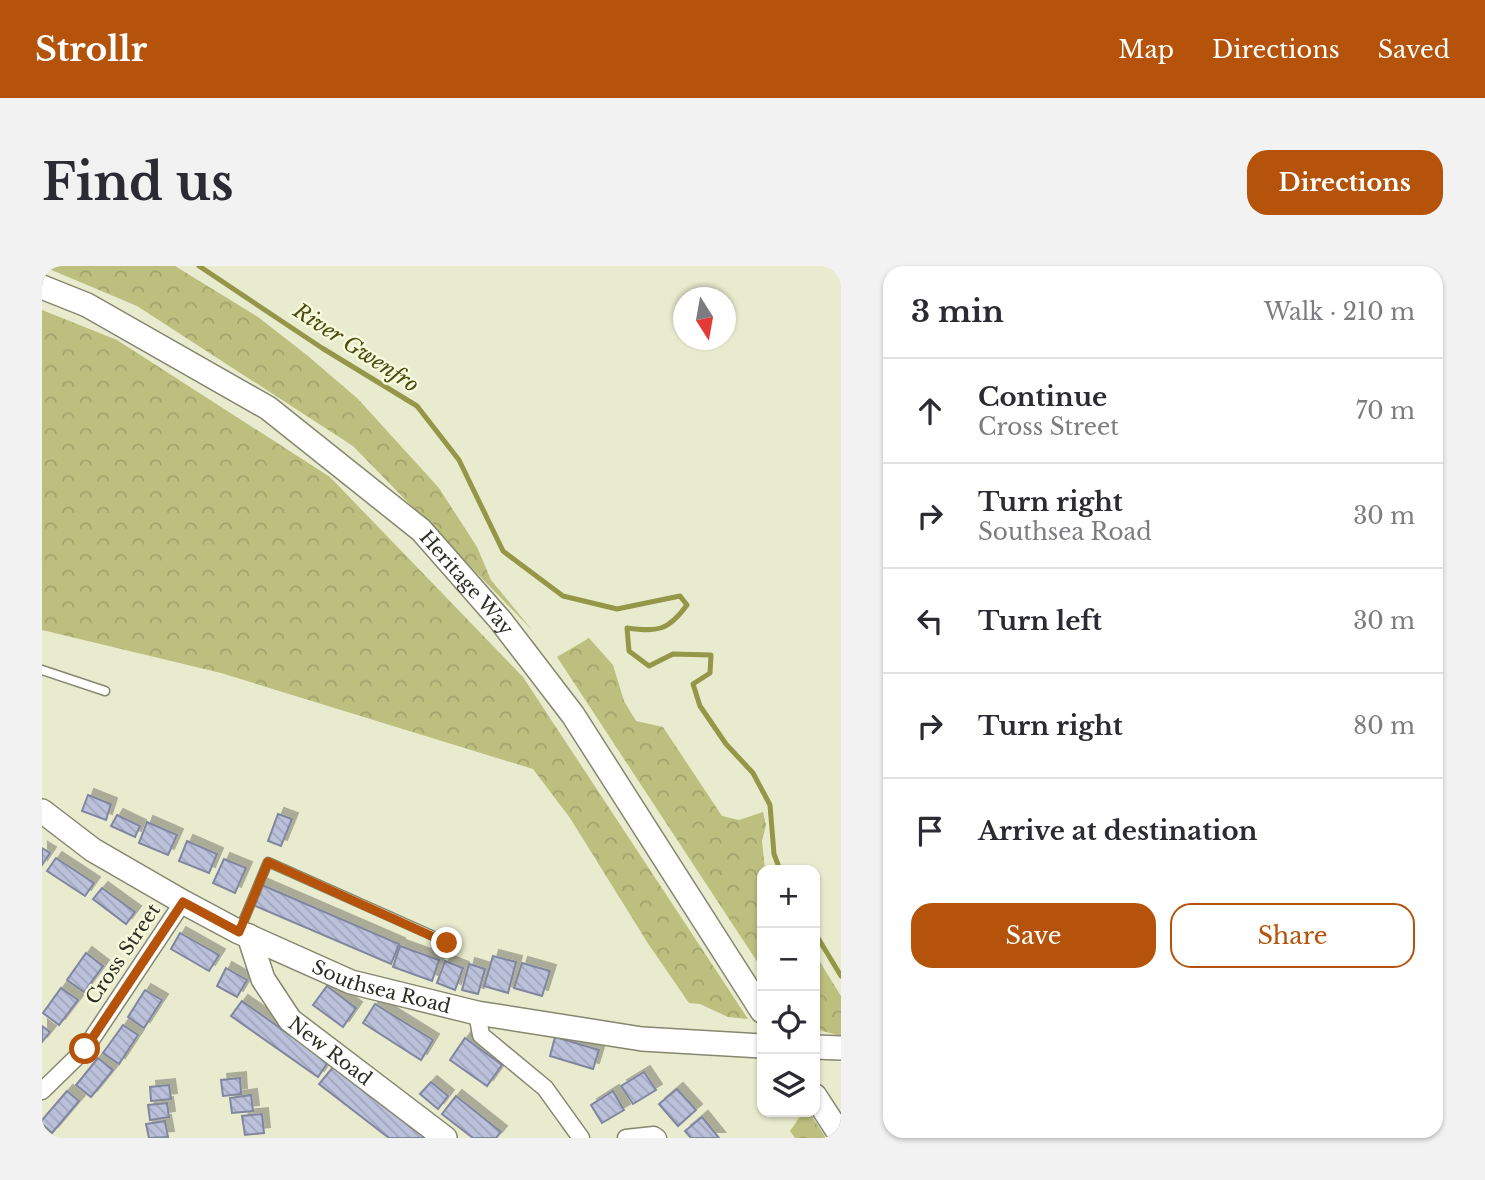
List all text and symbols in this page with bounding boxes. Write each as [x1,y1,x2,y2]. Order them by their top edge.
text: Strollr [35,29,147,70]
text: Map [1118,35,1174,64]
text: Directions [1212,35,1340,64]
text: Saved [1378,35,1450,64]
button: Directions [1247,150,1443,215]
text: Find us [42,152,234,213]
north arrow [673,287,736,350]
text: 3 min [911,293,1004,330]
water label: River Gwenfro [288,297,424,398]
text: Walk · 210 m [1264,298,1415,326]
text: Continue [978,381,1107,413]
icon: ahead [911,392,949,430]
text: 70 m [1356,397,1415,425]
text: Cross Street [978,413,1119,441]
text: Turn right [978,486,1123,518]
icon: right [911,497,949,535]
text: 30 m [1353,502,1415,530]
text: Southsea Road [978,518,1152,546]
street label: Heritage Way [415,525,519,639]
icon: left [911,602,949,640]
text: Turn left [978,605,1102,637]
text: 30 m [1353,607,1415,635]
icon: right [911,707,949,745]
text: Turn right [978,710,1123,742]
text: 80 m [1353,712,1415,740]
icon: arrive [911,812,949,850]
text: Arrive at destination [978,815,1258,847]
map controls [757,865,820,1117]
button: + [757,865,820,928]
street label: Cross Street [81,899,166,1009]
button: Save [911,903,1156,968]
button: Share [1170,903,1415,968]
route end [431,927,462,958]
button: − [757,928,820,991]
street label: Southsea Road [309,955,453,1018]
button: locate [757,991,820,1054]
street label: New Road [284,1012,377,1090]
route start [69,1033,100,1064]
button: layers [757,1054,820,1117]

